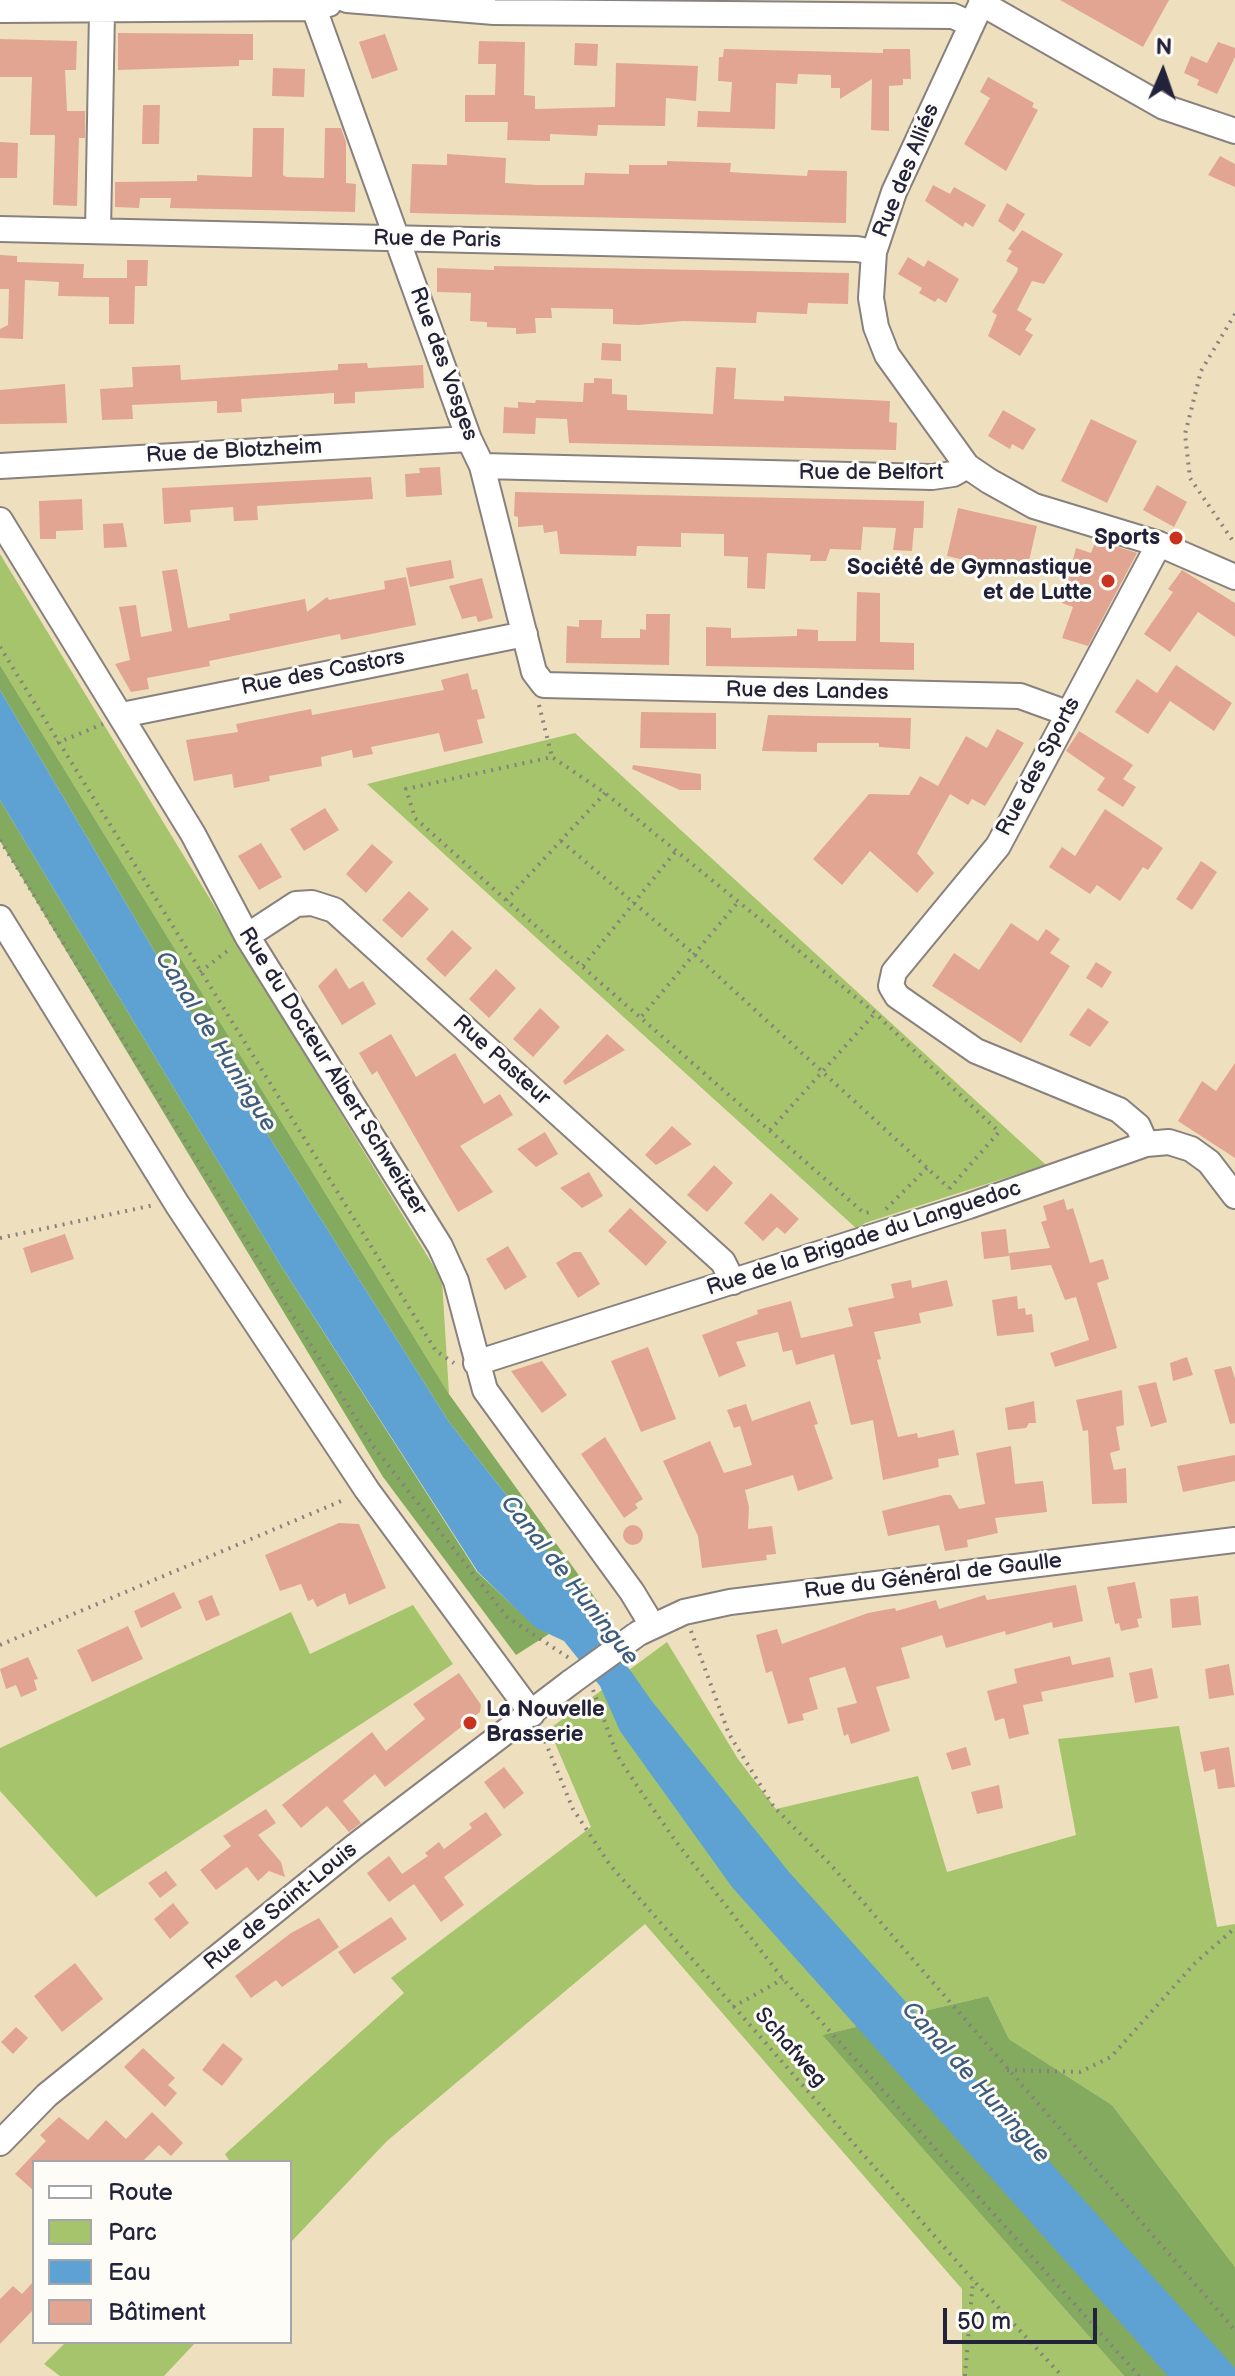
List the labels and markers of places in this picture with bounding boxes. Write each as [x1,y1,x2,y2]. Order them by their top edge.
place label: Sports [1094,525,1160,551]
marker: Sports [1167,529,1185,547]
place label: Société de Gymnastique et de Lutte [847,555,1092,606]
marker: Société de Gymnastique et de Lutte [1099,572,1117,590]
place label: La Nouvelle Brasserie [486,1697,605,1748]
marker: La Nouvelle Brasserie [461,1714,479,1732]

